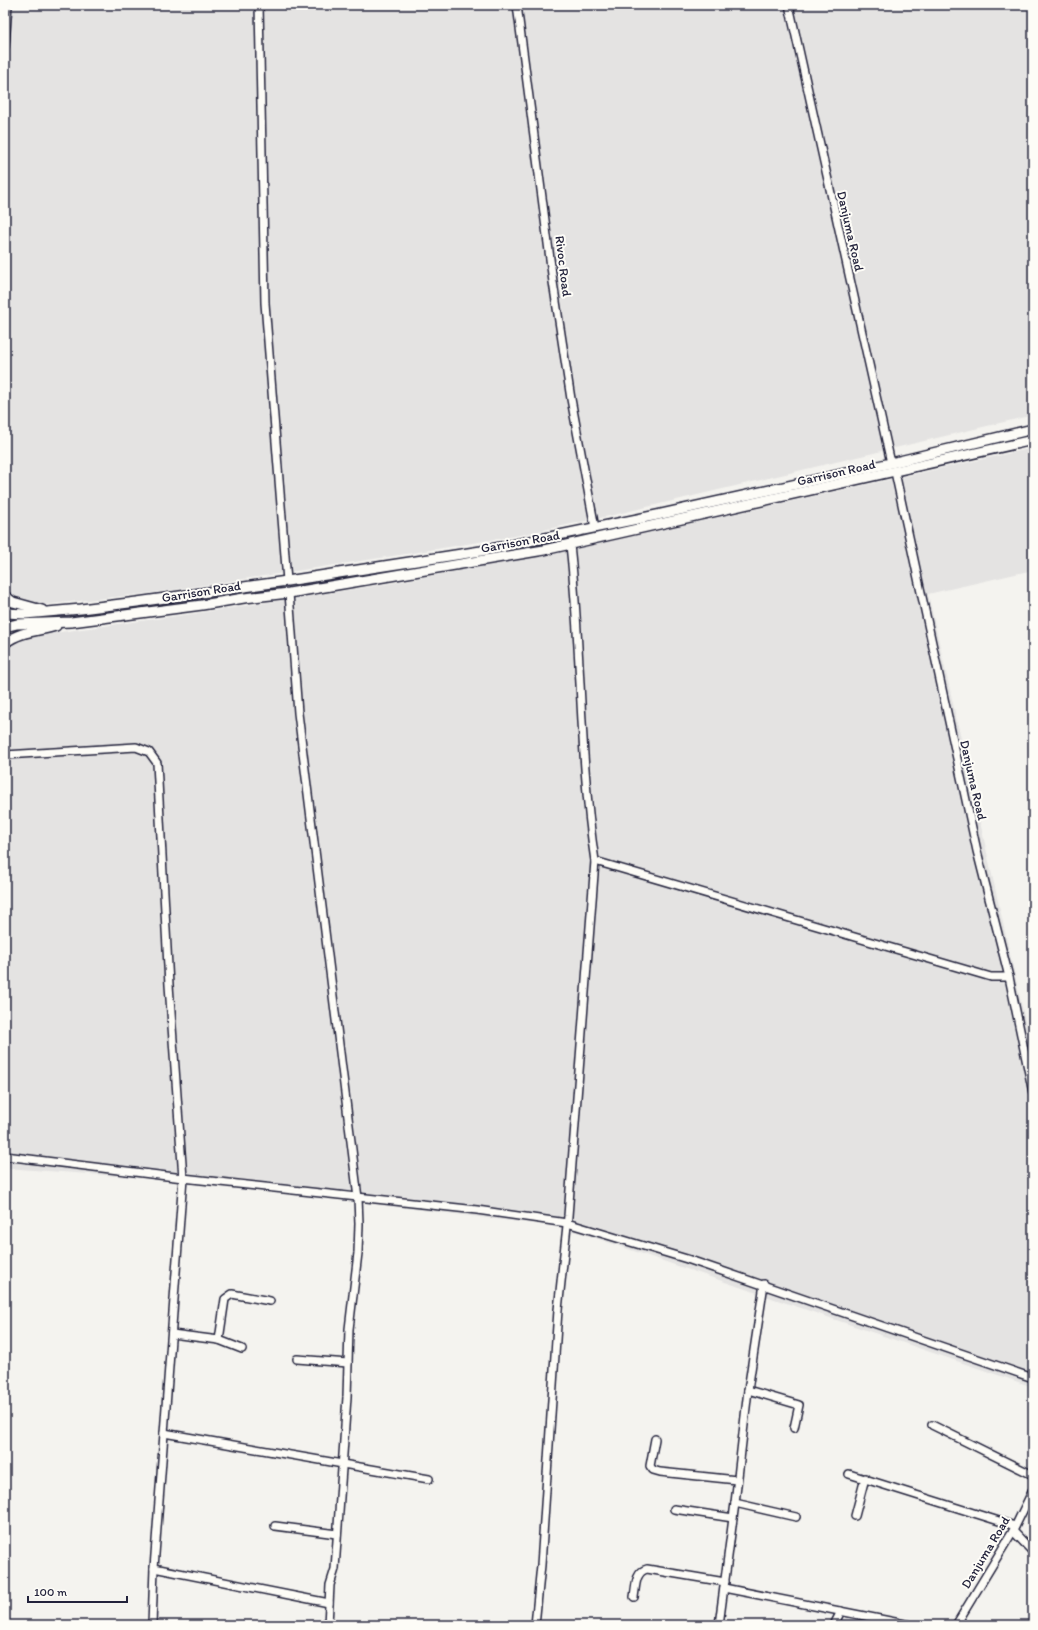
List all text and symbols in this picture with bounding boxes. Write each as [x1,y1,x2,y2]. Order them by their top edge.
street label: Danjuma Road [834,190,867,273]
street label: Rivoc Road [552,235,575,297]
street label: Garrison Road [796,456,877,489]
street label: Garrison Road [480,527,561,556]
street label: Garrison Road [161,578,242,605]
street label: Danjuma Road [957,739,990,822]
street label: Danjuma Road [958,1513,1013,1591]
scale bar [28,1578,127,1604]
text: 100 m [34,1585,67,1599]

